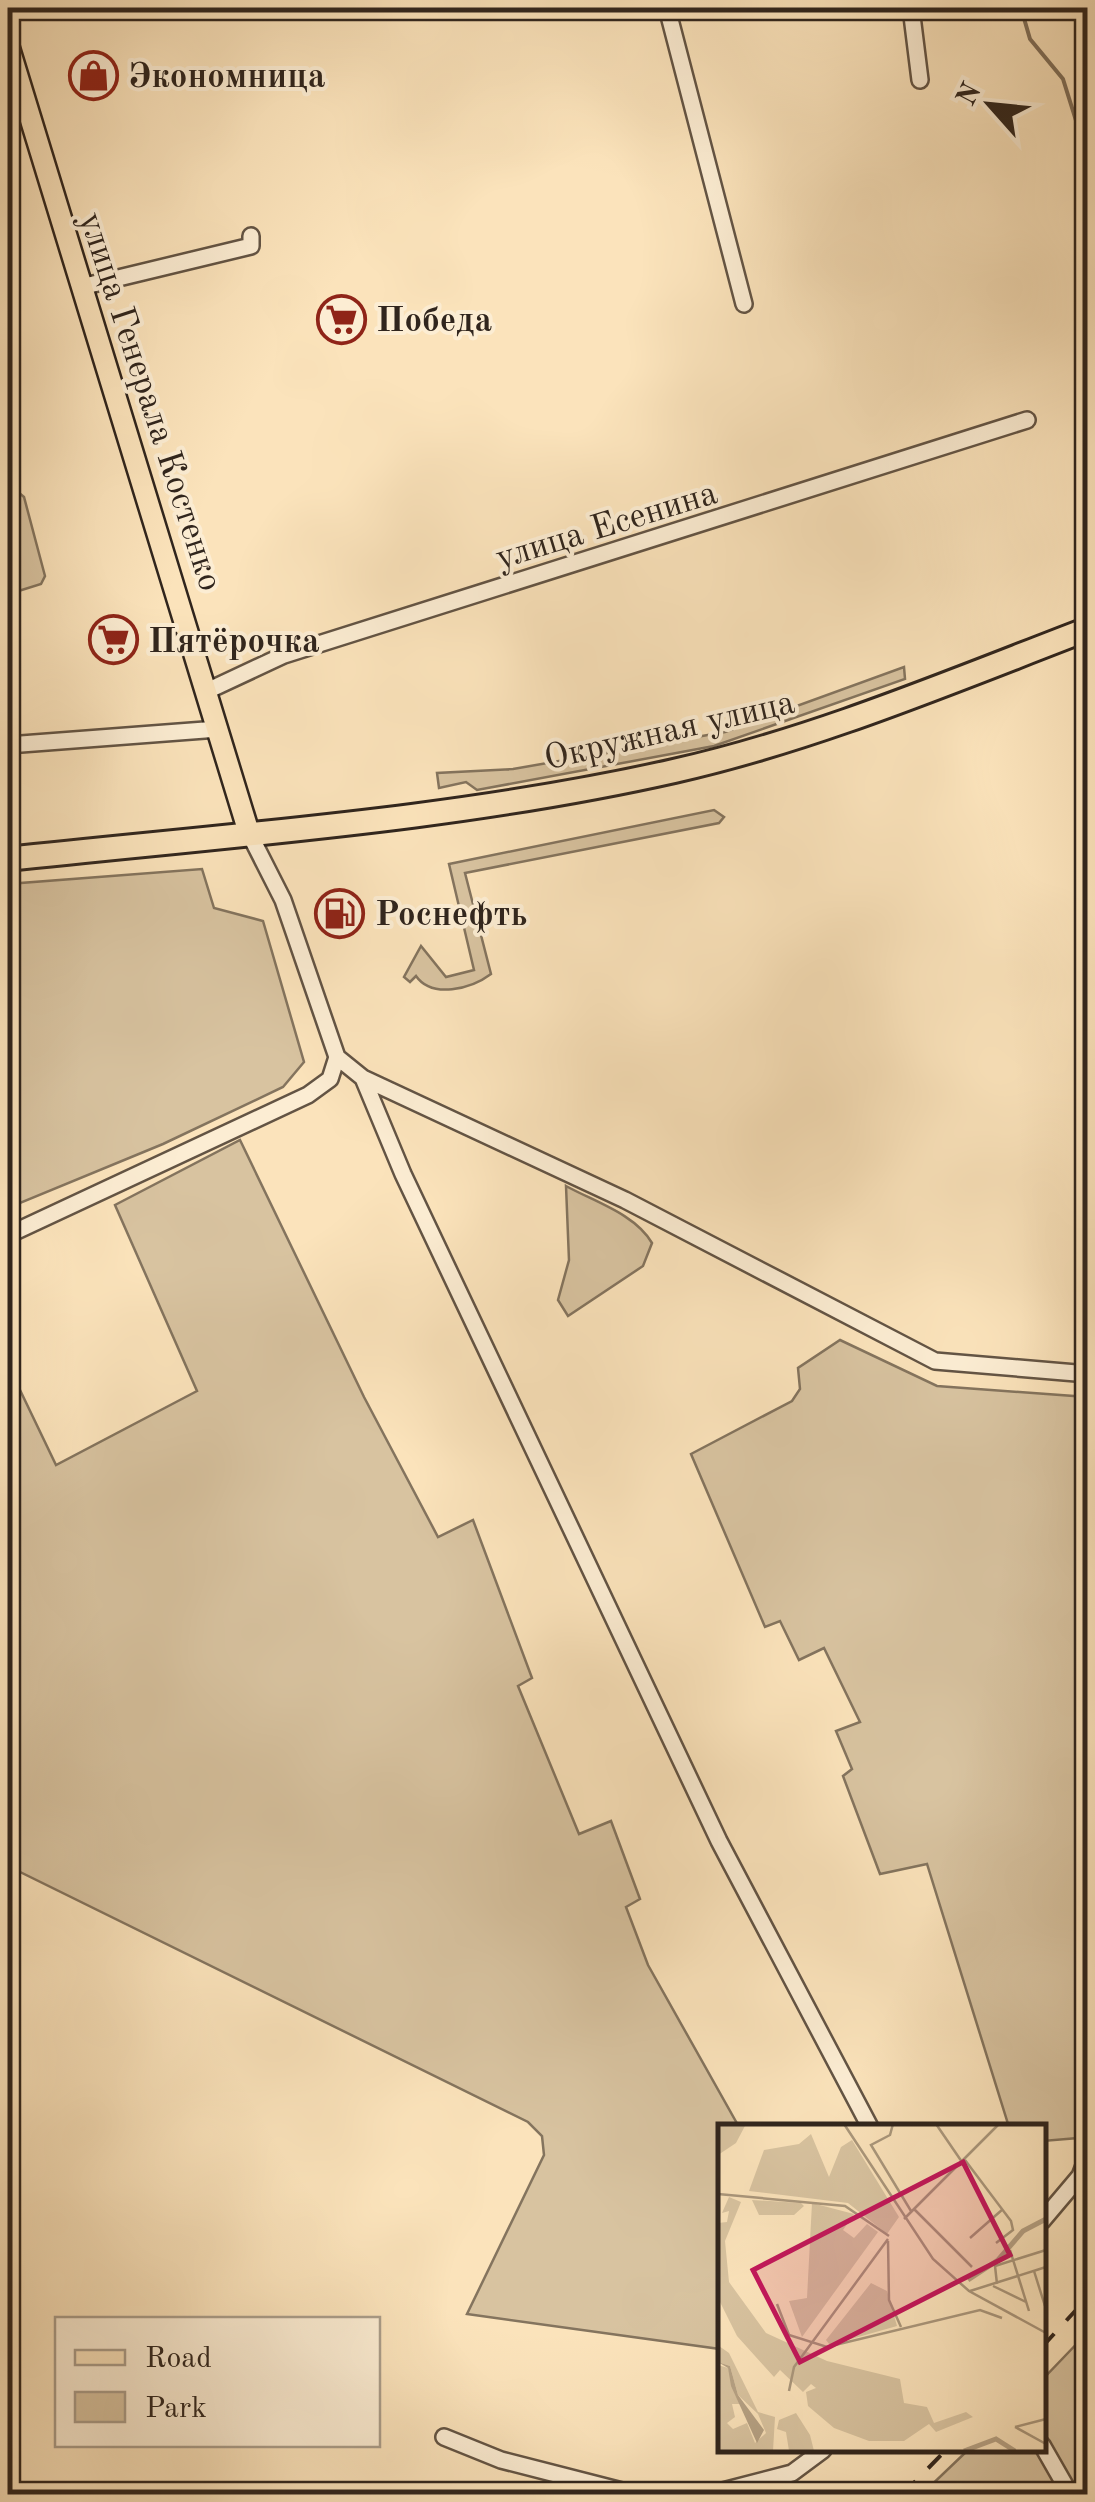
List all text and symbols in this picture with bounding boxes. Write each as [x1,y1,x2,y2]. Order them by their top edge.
shop icon: Экономница [67,49,119,101]
north arrow [940,55,1040,155]
place label: Экономница [128,60,326,95]
text: N [953,79,988,111]
street label: улица Генерала Костенко [72,208,227,595]
supermarket icon: Победа [315,293,367,345]
place label: Победа [376,304,492,339]
street label: улица Есенина [492,476,722,577]
supermarket icon: Пятёрочка [87,614,139,666]
place label: Пятёрочка [148,625,320,660]
street label: Окружная улица [541,686,798,777]
fuel station icon: Роснефть [314,887,366,939]
place label: Роснефть [375,898,527,933]
inset map [718,2124,1045,2452]
legend [55,2317,380,2447]
text: Road [145,2344,212,2374]
text: Park [145,2394,207,2424]

